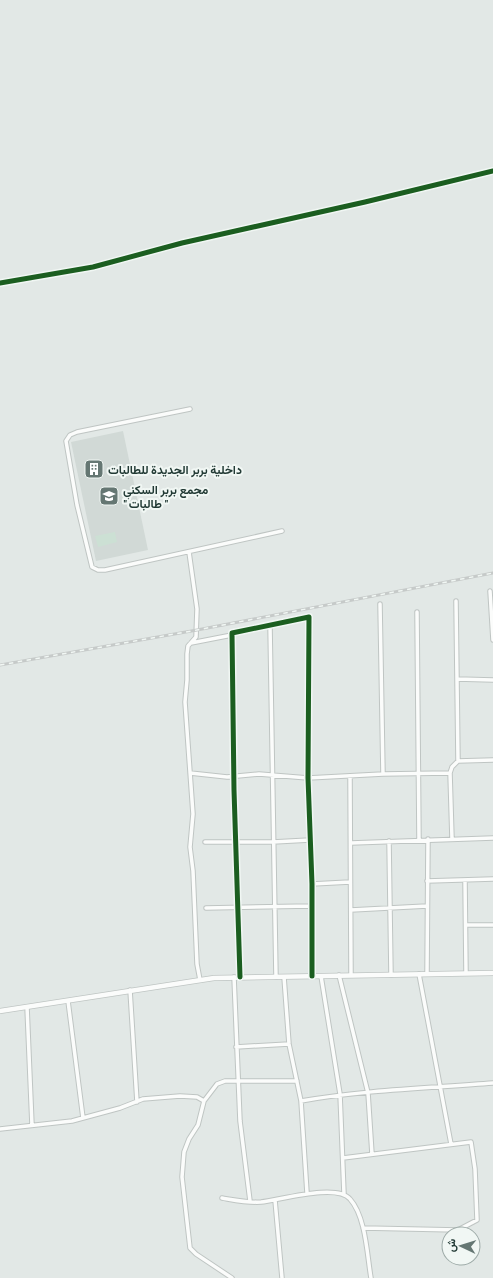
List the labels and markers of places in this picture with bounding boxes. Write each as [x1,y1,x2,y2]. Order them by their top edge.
building icon: داخلية بربر الجديدة للطالبات [83,458,105,480]
place label: داخلية بربر الجديدة للطالبات [108,462,242,478]
place label: مجمع بربر السكني " طالبات " [123,482,209,511]
school or university icon: مجمع بربر السكني " طالبات " [98,485,120,507]

